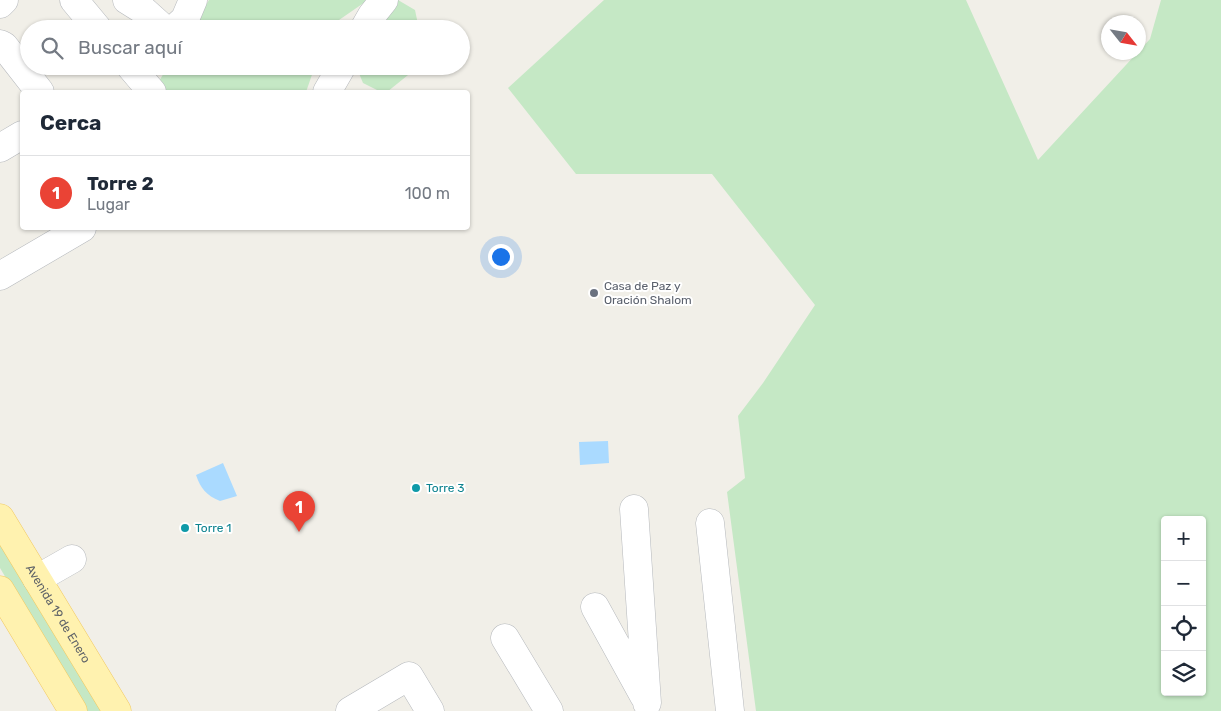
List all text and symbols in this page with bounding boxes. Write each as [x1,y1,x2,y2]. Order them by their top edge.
north arrow [1101,15,1146,60]
search box [20,20,470,75]
icon: search [38,34,66,62]
text: Buscar aquí [78,36,182,59]
text: Cerca [40,110,101,135]
text: Torre 2 [87,172,154,195]
text: 1 [52,184,60,203]
text: 100 m [405,184,450,203]
text: Lugar [87,195,130,214]
your location [488,244,514,270]
place label: Casa de Paz y Oración Shalom [604,279,692,307]
marker: Casa de Paz y Oración Shalom [588,287,600,299]
place label: Torre 3 [426,481,465,495]
marker: Torre 3 [410,482,422,494]
pin: 1 [283,491,315,532]
map controls [1161,516,1206,696]
button: + [1161,516,1206,561]
place label: Torre 1 [195,521,232,535]
marker: Torre 1 [179,522,191,534]
button: − [1161,561,1206,606]
street label: Avenida 19 de Enero [23,562,93,666]
button: locate [1161,606,1206,651]
button: layers [1161,651,1206,696]

